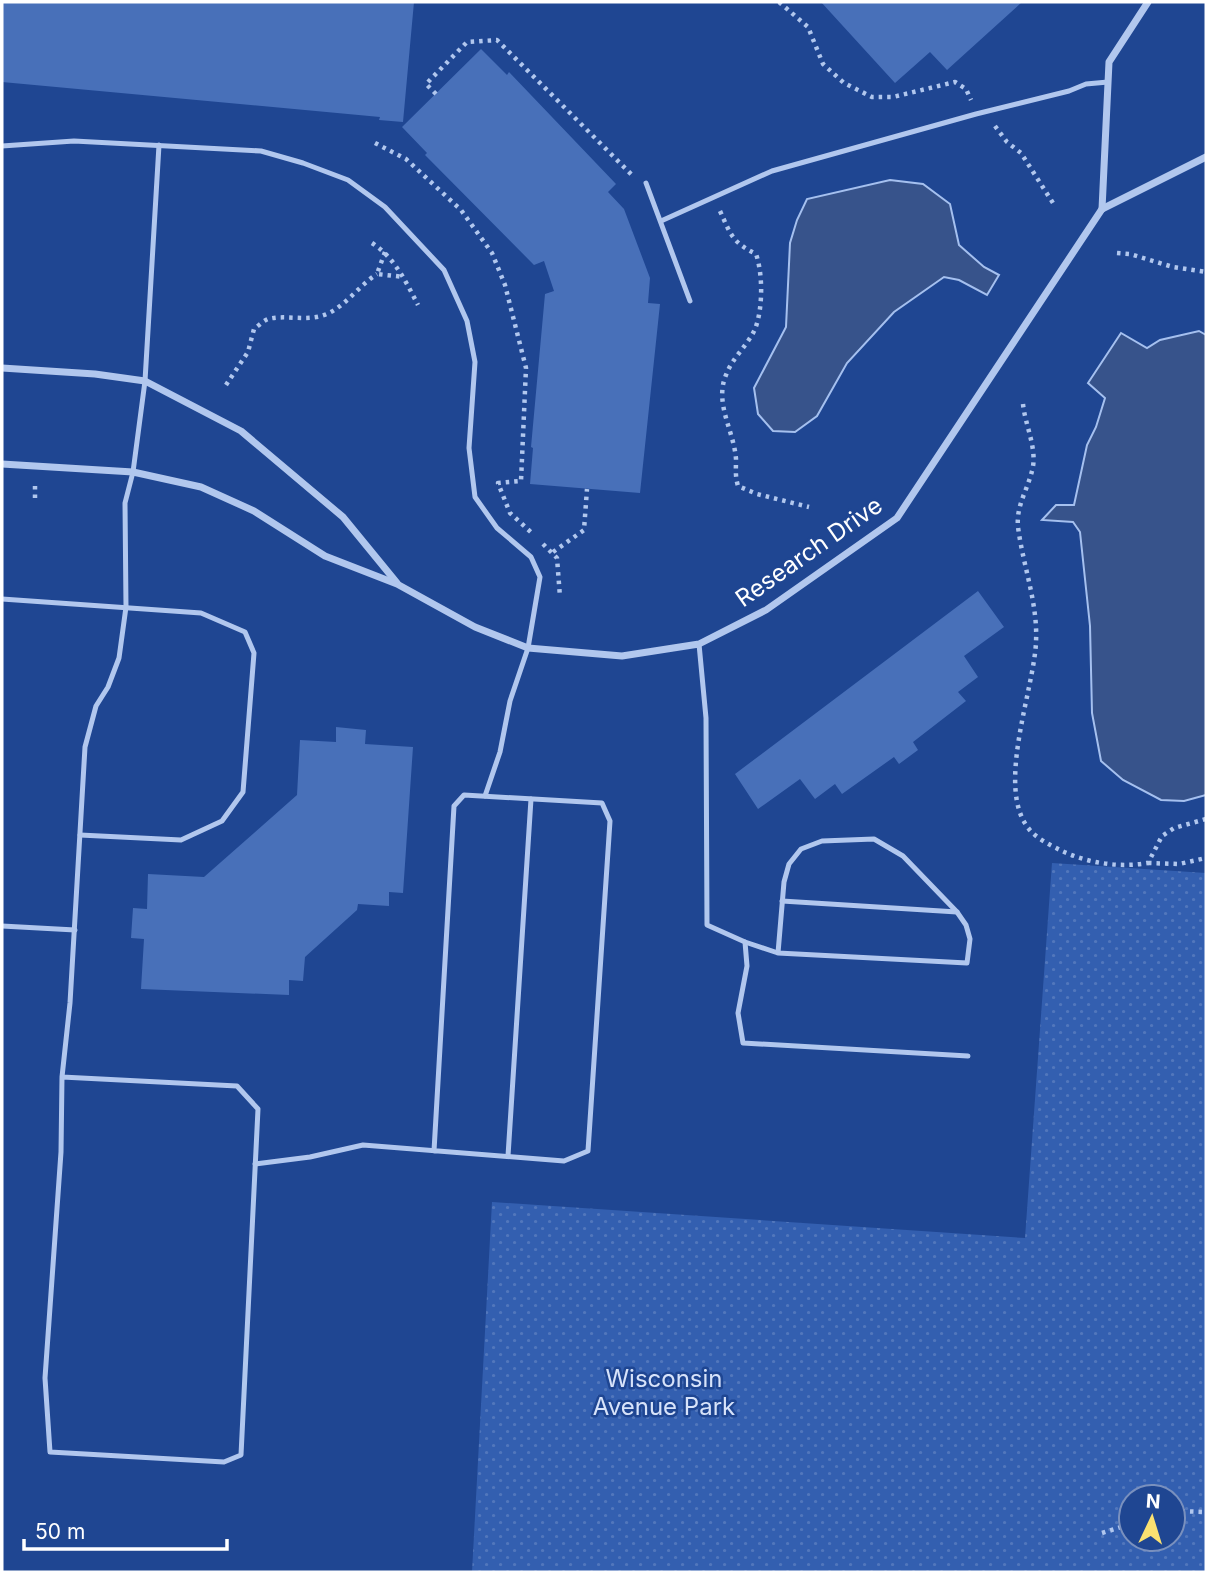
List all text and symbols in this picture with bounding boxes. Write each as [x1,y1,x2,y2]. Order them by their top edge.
street label: Research Drive [730,490,888,613]
park label: Wisconsin Avenue Park [593,1364,735,1421]
north arrow [1117,1483,1187,1553]
text: N [1145,1490,1161,1514]
scale bar [24,1508,228,1552]
text: 50 m [35,1519,85,1544]

